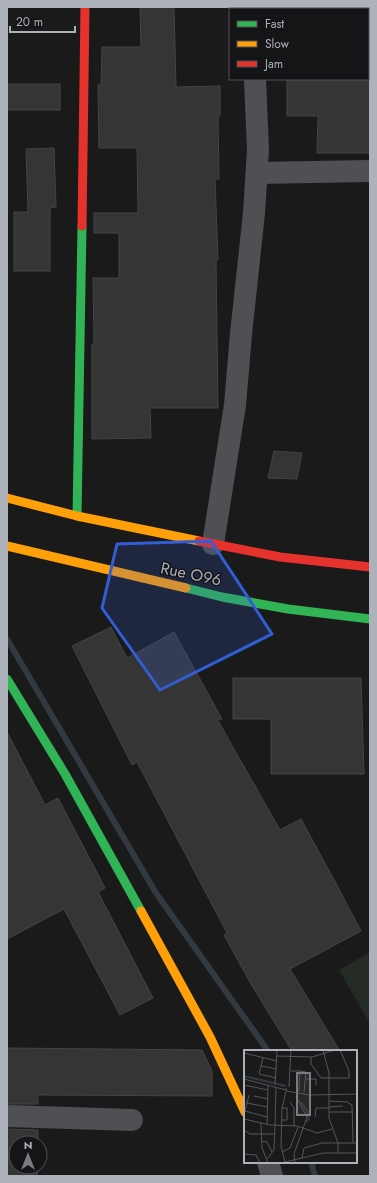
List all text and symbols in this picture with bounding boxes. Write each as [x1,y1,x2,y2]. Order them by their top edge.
scale bar [10,8,75,34]
legend [229,8,369,80]
text: 20 m [16,13,43,31]
text: Fast [265,15,284,33]
text: Slow [265,35,290,53]
text: Jam [263,55,283,73]
street label: Rue O96 [159,556,223,592]
inset map [244,1050,357,1163]
north arrow [8,1135,48,1175]
text: N [24,1137,32,1153]

